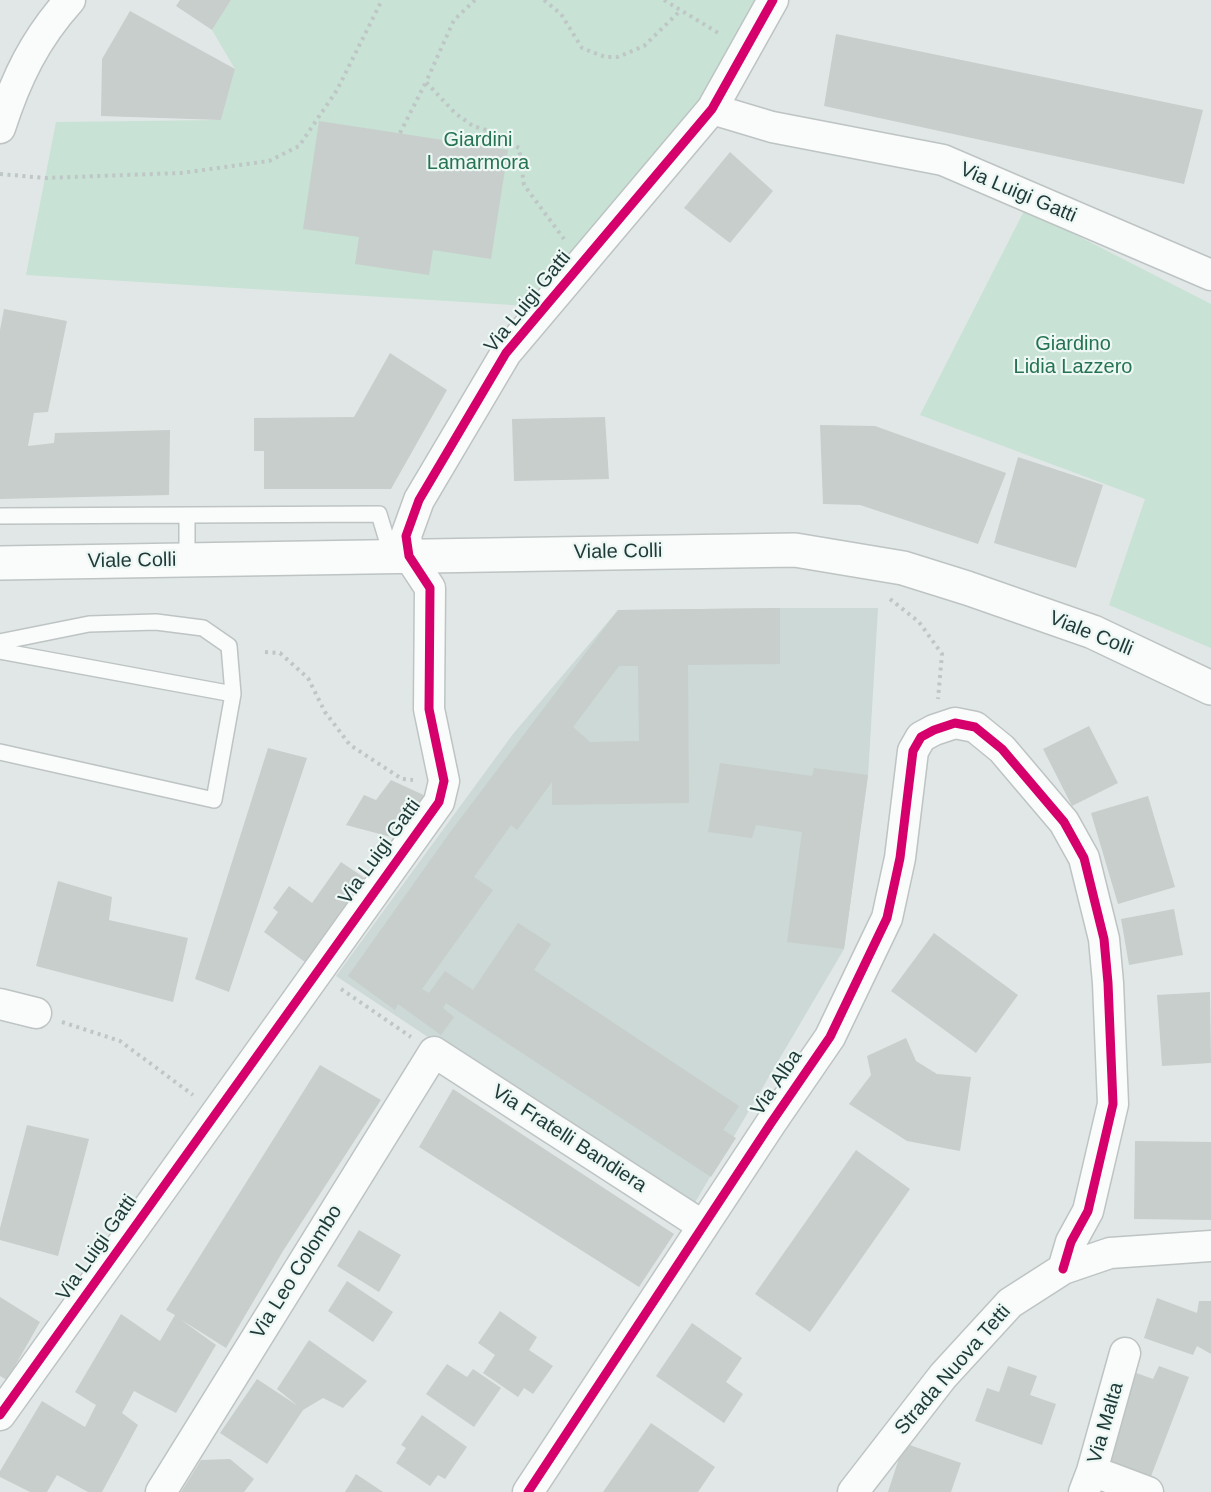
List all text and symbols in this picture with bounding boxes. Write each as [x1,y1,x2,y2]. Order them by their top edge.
park label: Giardini Lamarmora [427,128,529,175]
street label: Via Luigi Gatti [956,158,1080,228]
street label: Via Luigi Gatti [480,246,576,358]
park label: Giardino Lidia Lazzero [1014,332,1132,379]
street label: Viale Colli [574,539,662,565]
street label: Viale Colli [88,548,176,574]
street label: Viale Colli [1045,606,1137,662]
street label: Via Luigi Gatti [334,795,426,909]
street label: Via Alba [746,1046,808,1120]
street label: Via Fratelli Bandiera [487,1080,651,1198]
street label: Via Luigi Gatti [52,1190,142,1306]
street label: Via Leo Colombo [246,1201,348,1343]
street label: Strada Nuova Tetti [890,1300,1016,1440]
street label: Via Malta [1083,1380,1129,1466]

